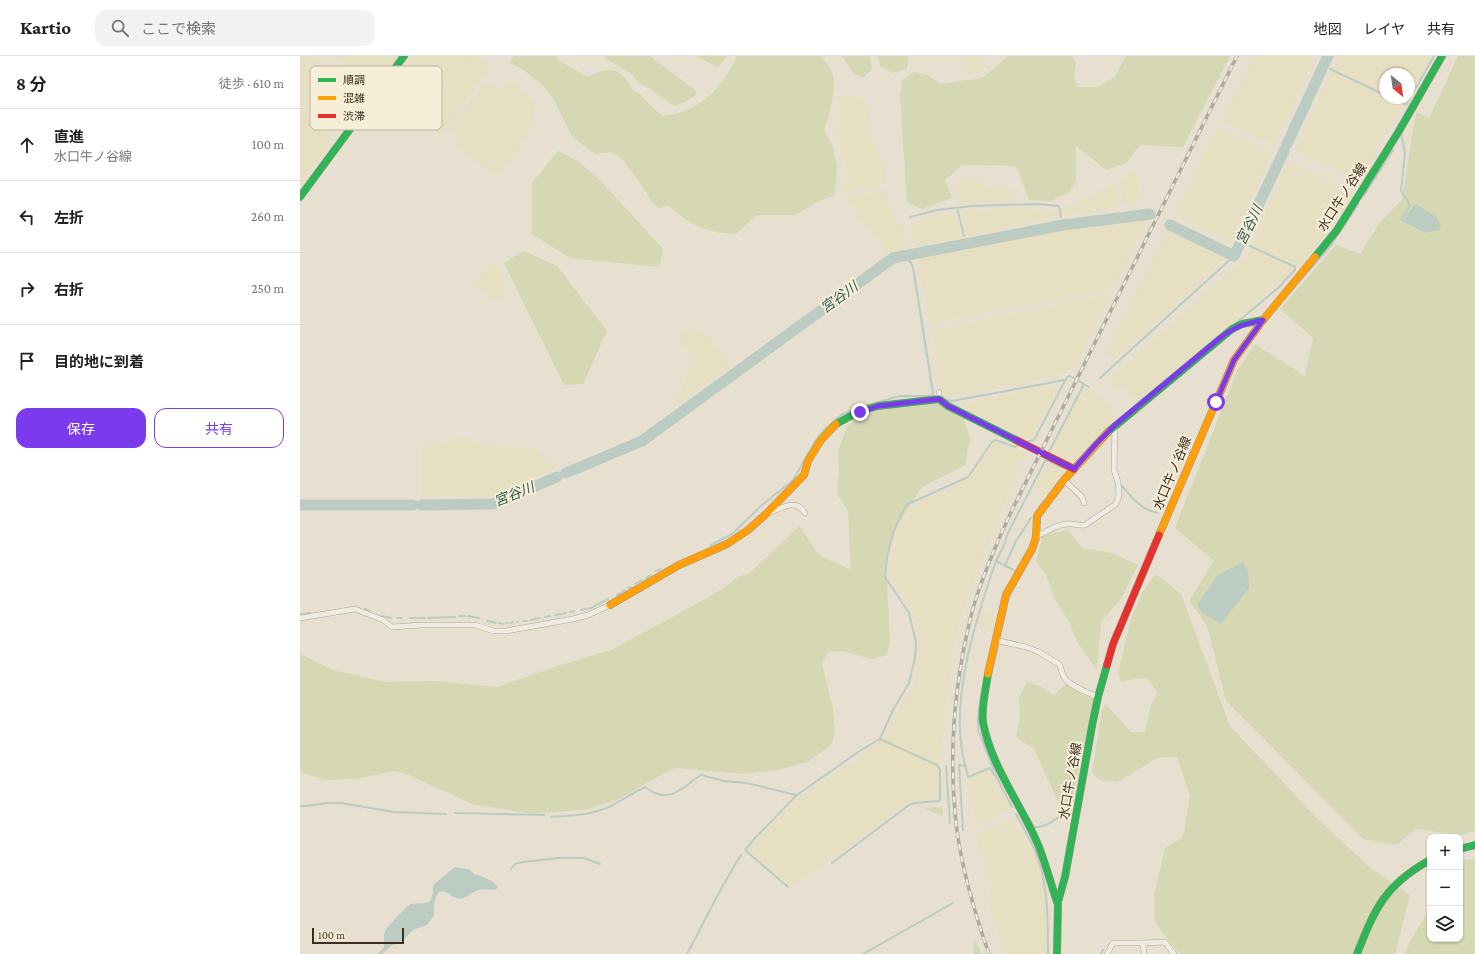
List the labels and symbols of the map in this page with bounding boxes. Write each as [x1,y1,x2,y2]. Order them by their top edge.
legend [310,66,442,130]
north arrow [1379,68,1415,104]
text: 順調 [343,74,365,86]
text: 混雑 [343,92,365,104]
text: 渋滞 [343,110,365,122]
street label: 水口牛ノ谷線 [1314,160,1370,234]
water label: 宮谷川 [1233,201,1266,247]
water label: 宮谷川 [817,277,862,316]
route start [1207,393,1225,411]
route end [851,403,869,421]
street label: 水口牛ノ谷線 [1150,434,1194,512]
water label: 宮谷川 [492,478,538,509]
street label: 水口牛ノ谷線 [1056,741,1084,821]
scale bar [312,926,404,945]

